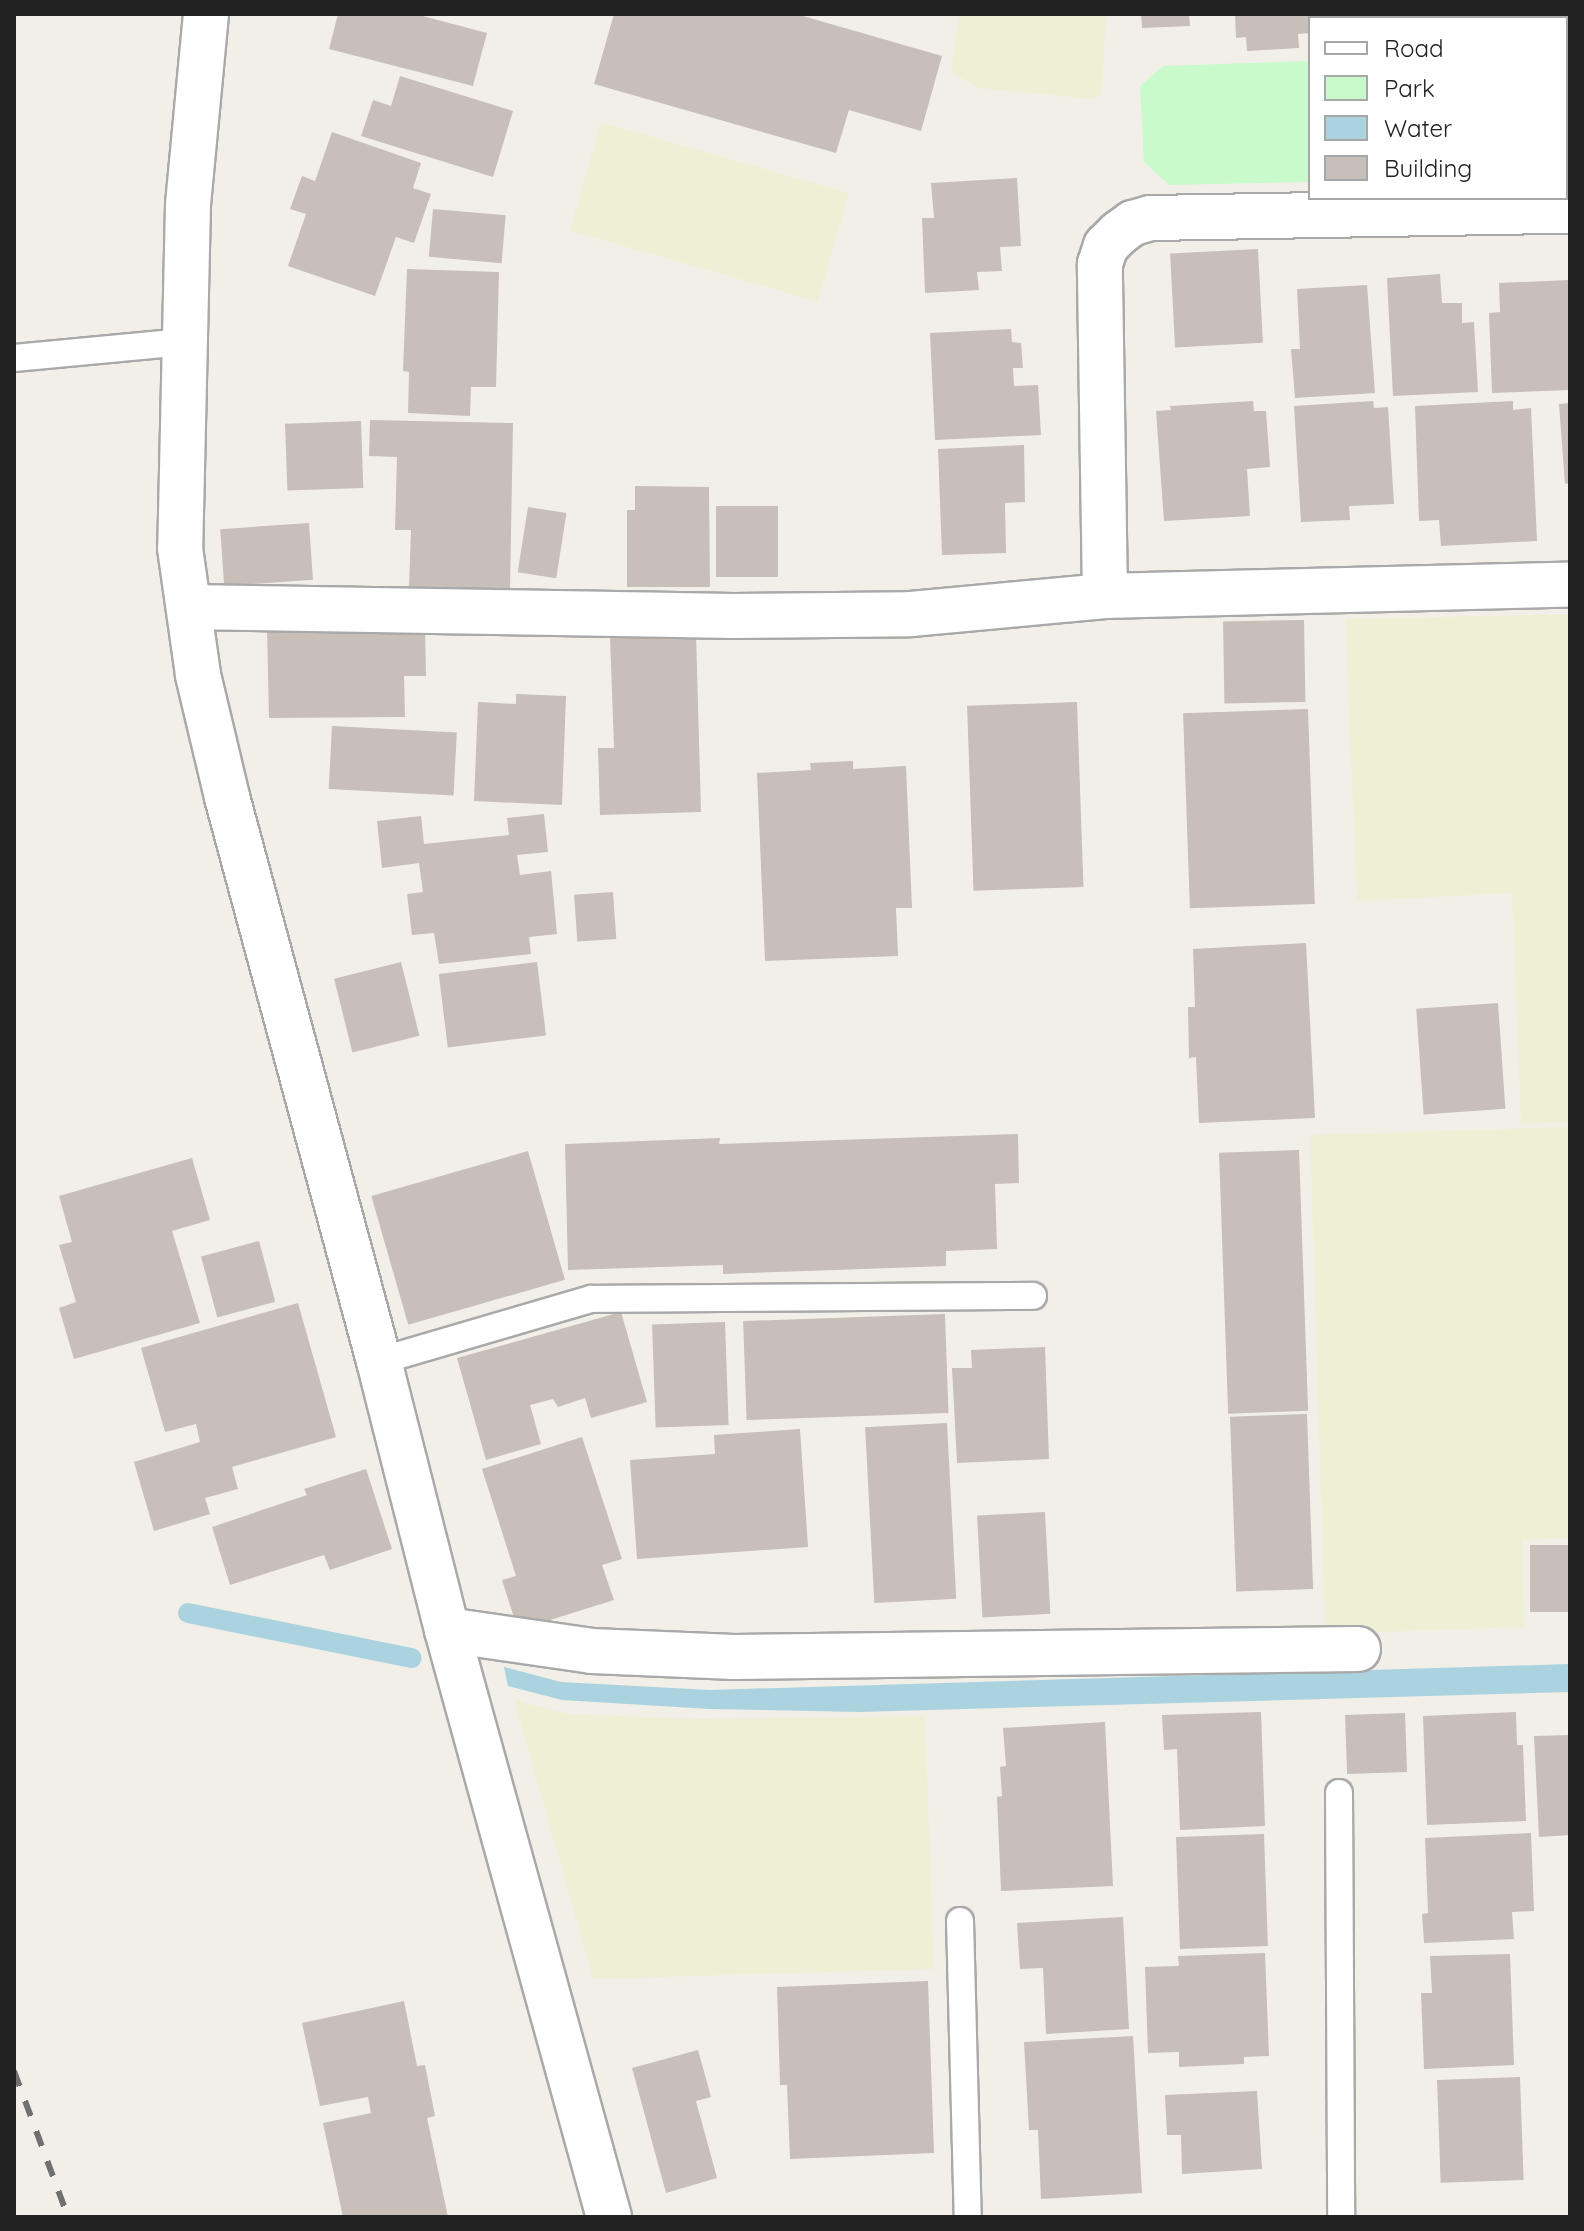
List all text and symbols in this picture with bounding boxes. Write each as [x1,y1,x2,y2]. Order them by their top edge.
legend [1308,16,1568,200]
text: Road [1384,33,1444,63]
text: Park [1384,73,1435,103]
text: Water [1384,113,1452,143]
text: Building [1384,153,1472,183]

